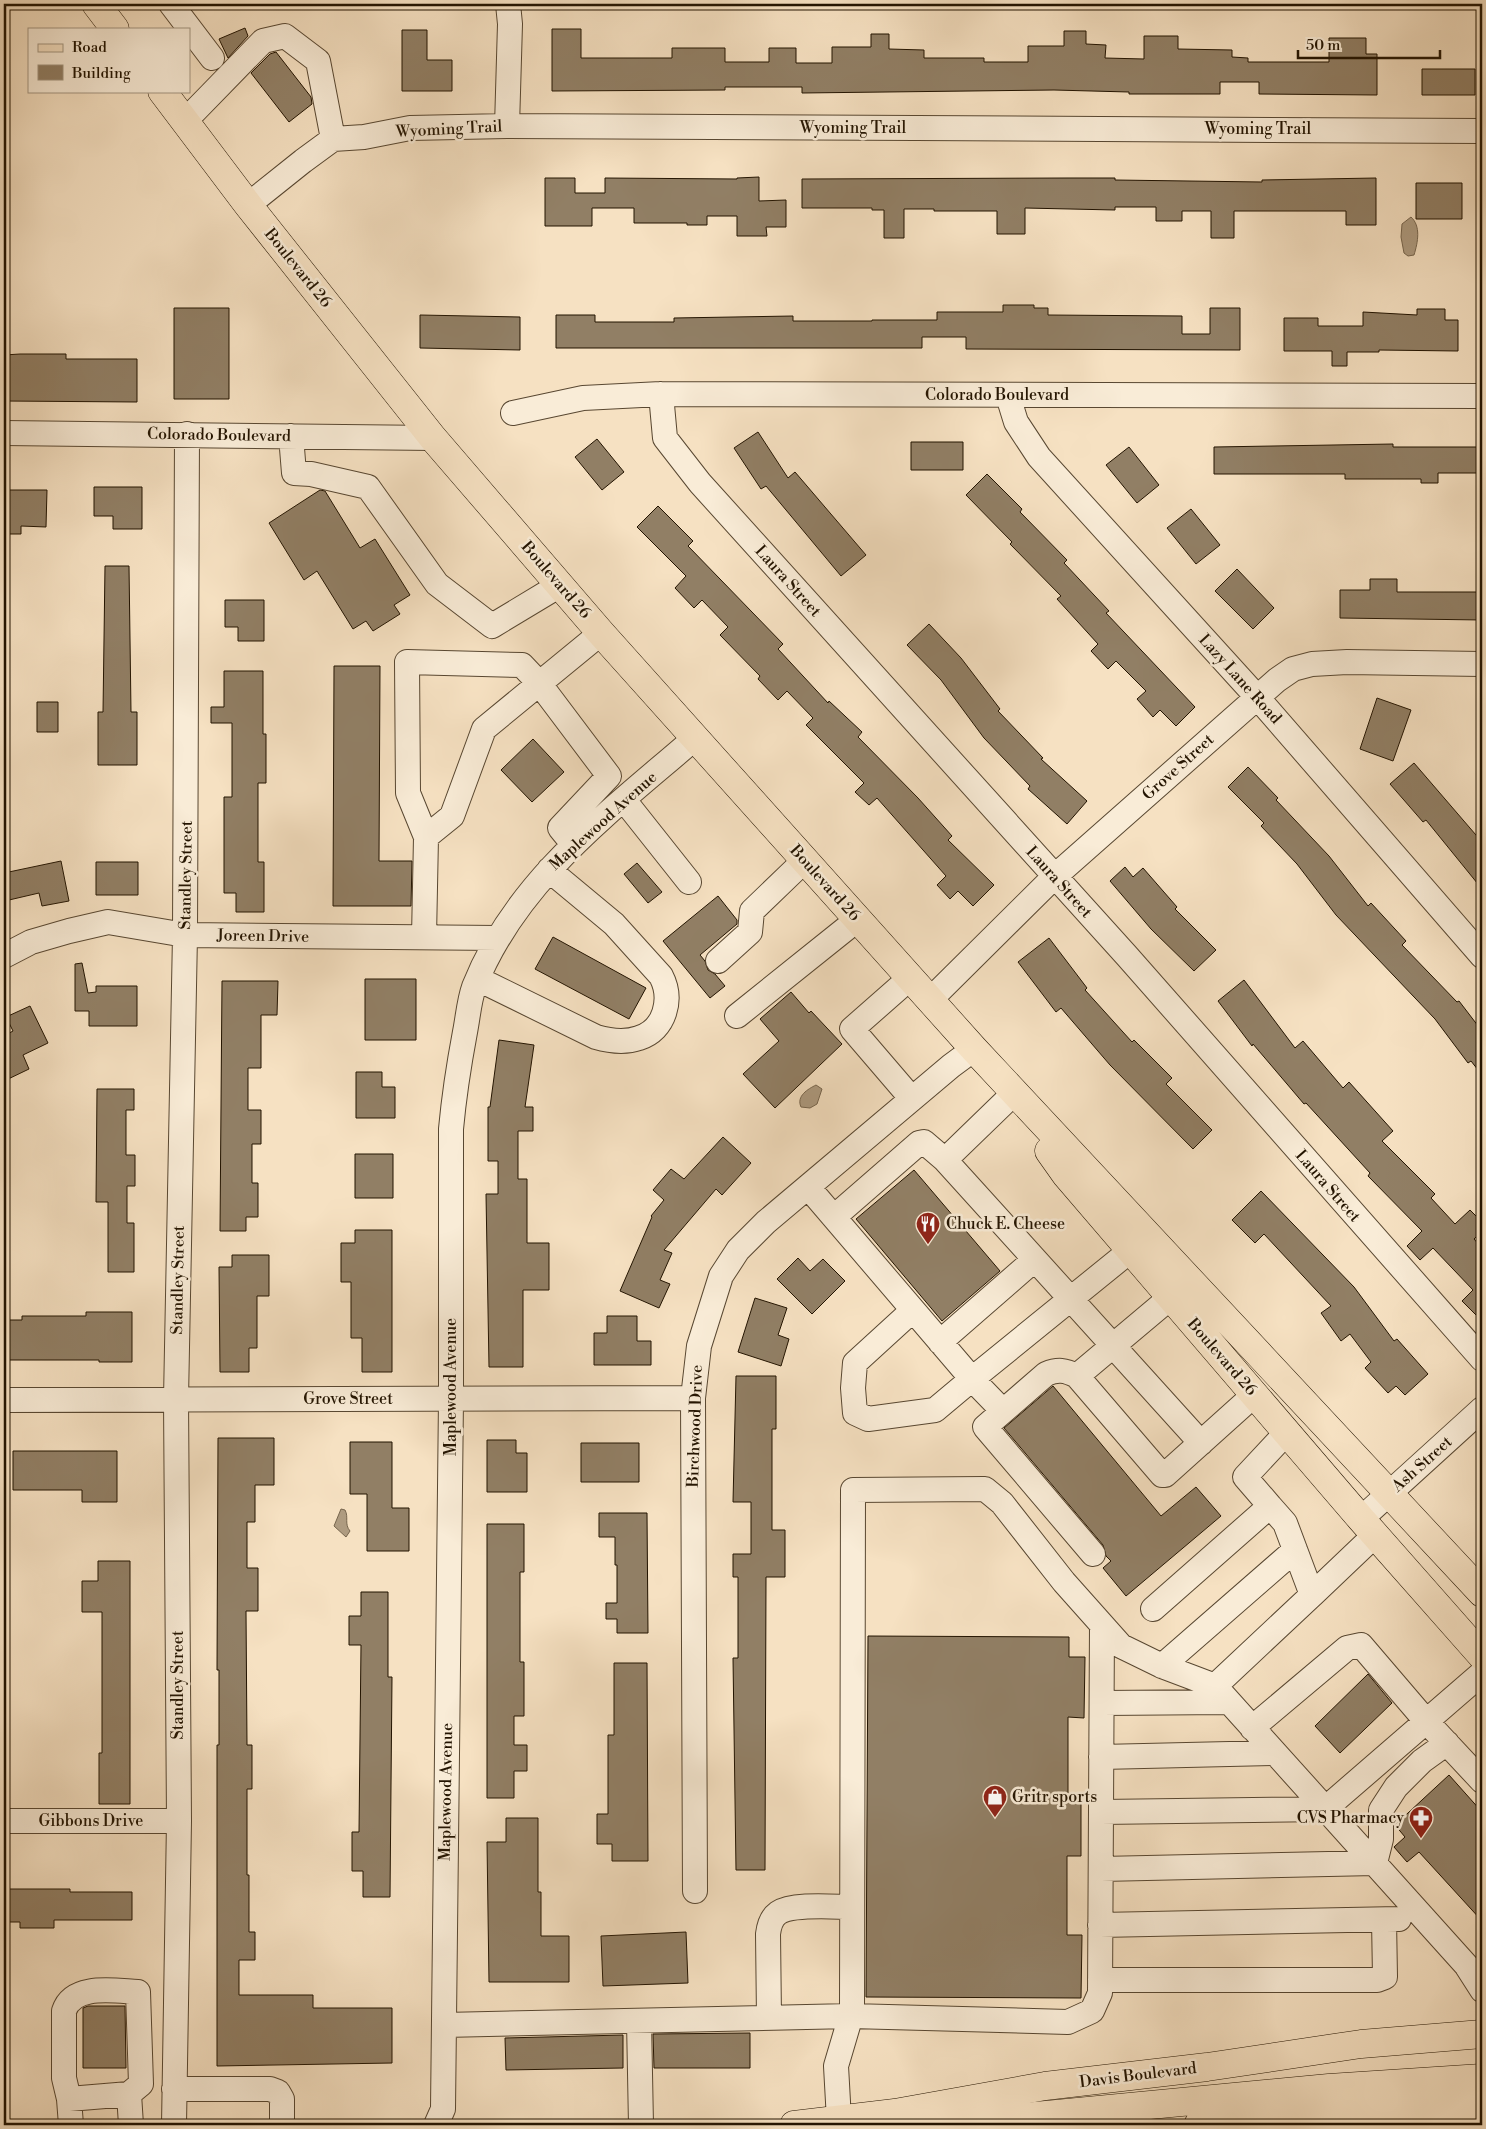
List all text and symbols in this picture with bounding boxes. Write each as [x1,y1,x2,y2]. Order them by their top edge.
legend [28,28,190,92]
scale bar [1298,28,1441,60]
text: 50 m [1306,36,1340,55]
text: Road [72,38,107,57]
text: Building [71,64,131,83]
street label: Wyoming Trail [394,116,503,142]
street label: Wyoming Trail [799,118,907,138]
street label: Wyoming Trail [1204,119,1312,139]
street label: Boulevard 26 [259,224,336,312]
street label: Colorado Boulevard [925,385,1069,405]
street label: Colorado Boulevard [147,424,291,446]
street label: Boulevard 26 [516,536,595,623]
street label: Laura Street [751,541,826,621]
street label: Lazy Lane Road [1194,630,1286,728]
street label: Grove Street [1138,729,1218,804]
street label: Maplewood Avenue [545,767,661,875]
street label: Standley Street [175,820,197,930]
street label: Boulevard 26 [785,840,865,926]
street label: Laura Street [1022,842,1097,922]
street label: Joreen Drive [216,925,309,947]
street label: Laura Street [1291,1146,1365,1227]
restaurant icon: Chuck E. Cheese [915,1211,941,1245]
place label: Chuck E. Cheese [946,1214,1065,1234]
street label: Standley Street [167,1225,189,1335]
street label: Boulevard 26 [1182,1313,1261,1400]
street label: Maplewood Avenue [441,1318,461,1456]
street label: Birchwood Drive [683,1364,707,1489]
street label: Grove Street [303,1389,393,1409]
street label: Ash Street [1387,1431,1457,1497]
street label: Standley Street [168,1630,188,1740]
street label: Maplewood Avenue [435,1723,457,1861]
shop icon: Gritr sports [982,1784,1008,1818]
place label: Gritr sports [1012,1787,1097,1807]
pharmacy icon: CVS Pharmacy [1408,1805,1434,1839]
place label: CVS Pharmacy [1297,1808,1404,1828]
street label: Gibbons Drive [39,1811,143,1831]
street label: Davis Boulevard [1078,2058,1198,2092]

